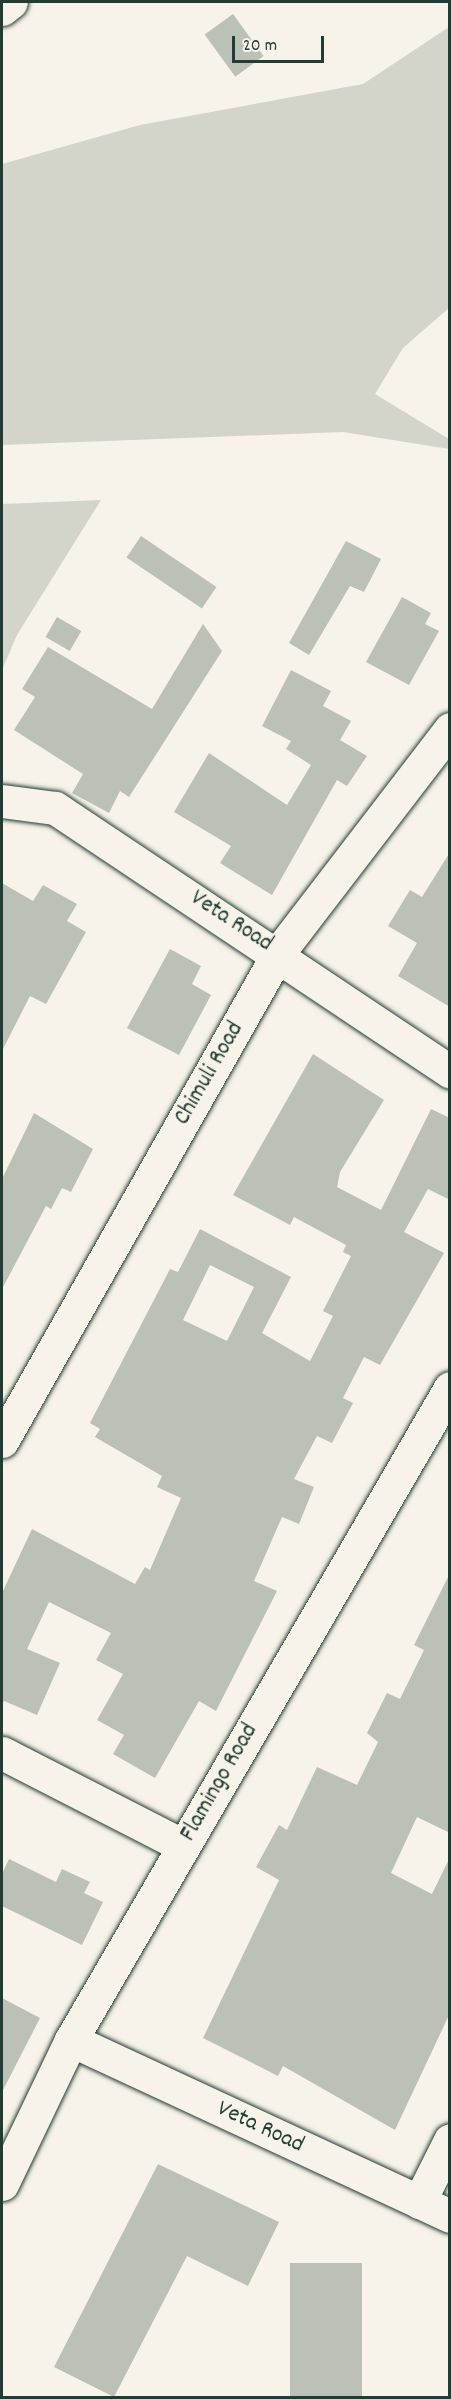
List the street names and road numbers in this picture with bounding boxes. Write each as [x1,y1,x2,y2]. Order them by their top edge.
street label: Veta Road [184,885,278,959]
street label: Chimuli Road [169,1017,251,1131]
street label: Flamingo Road [175,1719,265,1847]
street label: Veta Road [212,2095,308,2161]

